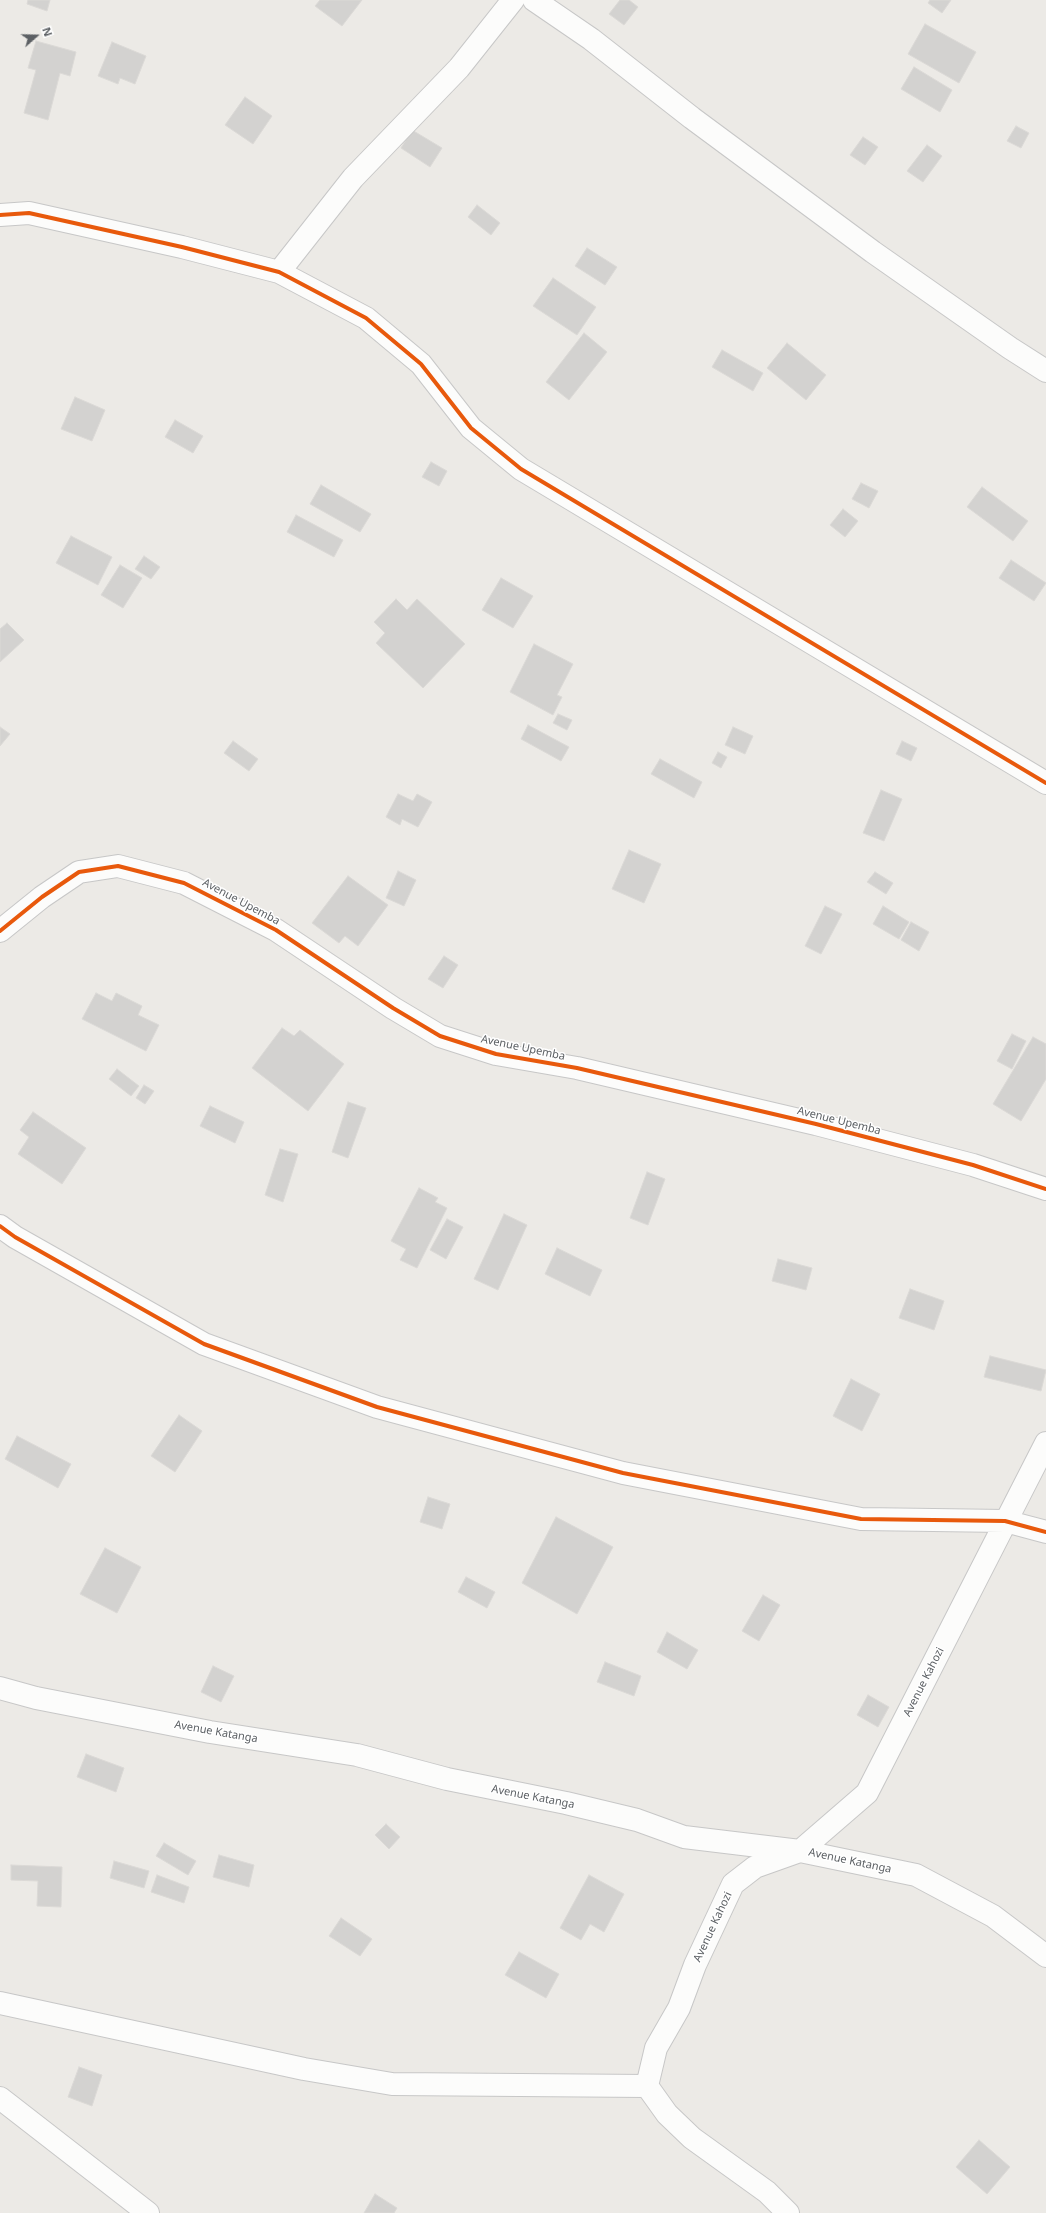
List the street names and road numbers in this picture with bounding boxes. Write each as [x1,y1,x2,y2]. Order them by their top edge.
street label: Avenue Upemba [200,876,282,928]
street label: Avenue Upemba [480,1033,566,1063]
street label: Avenue Upemba [796,1104,882,1138]
street label: Avenue Kahozi [901,1645,947,1719]
street label: Avenue Katanga [173,1718,259,1746]
street label: Avenue Katanga [490,1782,576,1812]
street label: Avenue Katanga [807,1846,893,1876]
street label: Avenue Kahozi [691,1890,735,1964]

